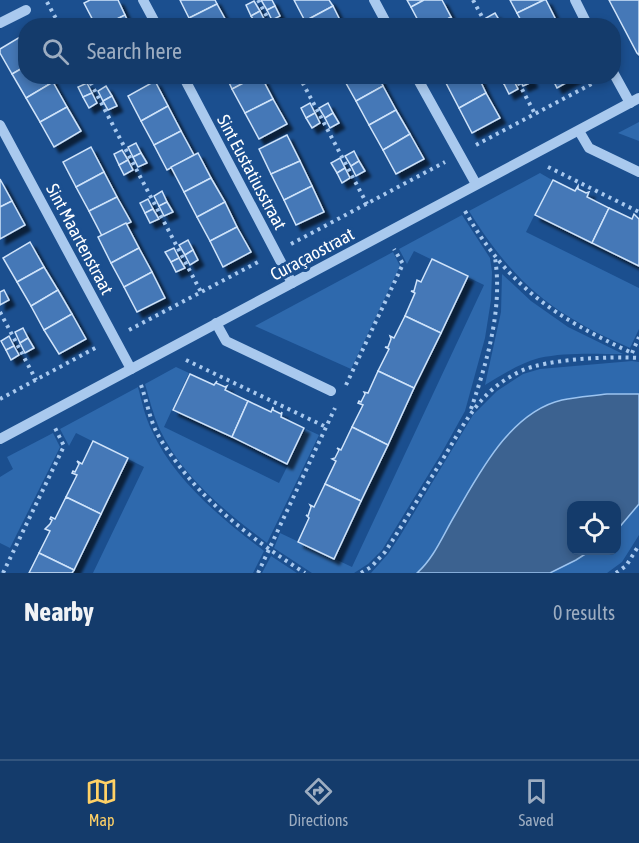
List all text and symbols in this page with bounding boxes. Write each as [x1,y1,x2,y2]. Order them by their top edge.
search box [18,18,621,84]
icon: search [39,35,72,68]
text: Search here [87,38,182,64]
street label: Sint Eustatiusstraat [213,111,291,233]
street label: Sint Maartenstraat [42,180,118,298]
street label: Curaçaostraat [266,223,358,285]
map controls [567,501,621,555]
button: locate [567,501,621,555]
text: Nearby [24,597,94,627]
text: 0 results [553,601,615,624]
tab: Map [85,775,118,829]
tab: Directions [288,775,348,829]
tab: Saved [518,775,554,829]

